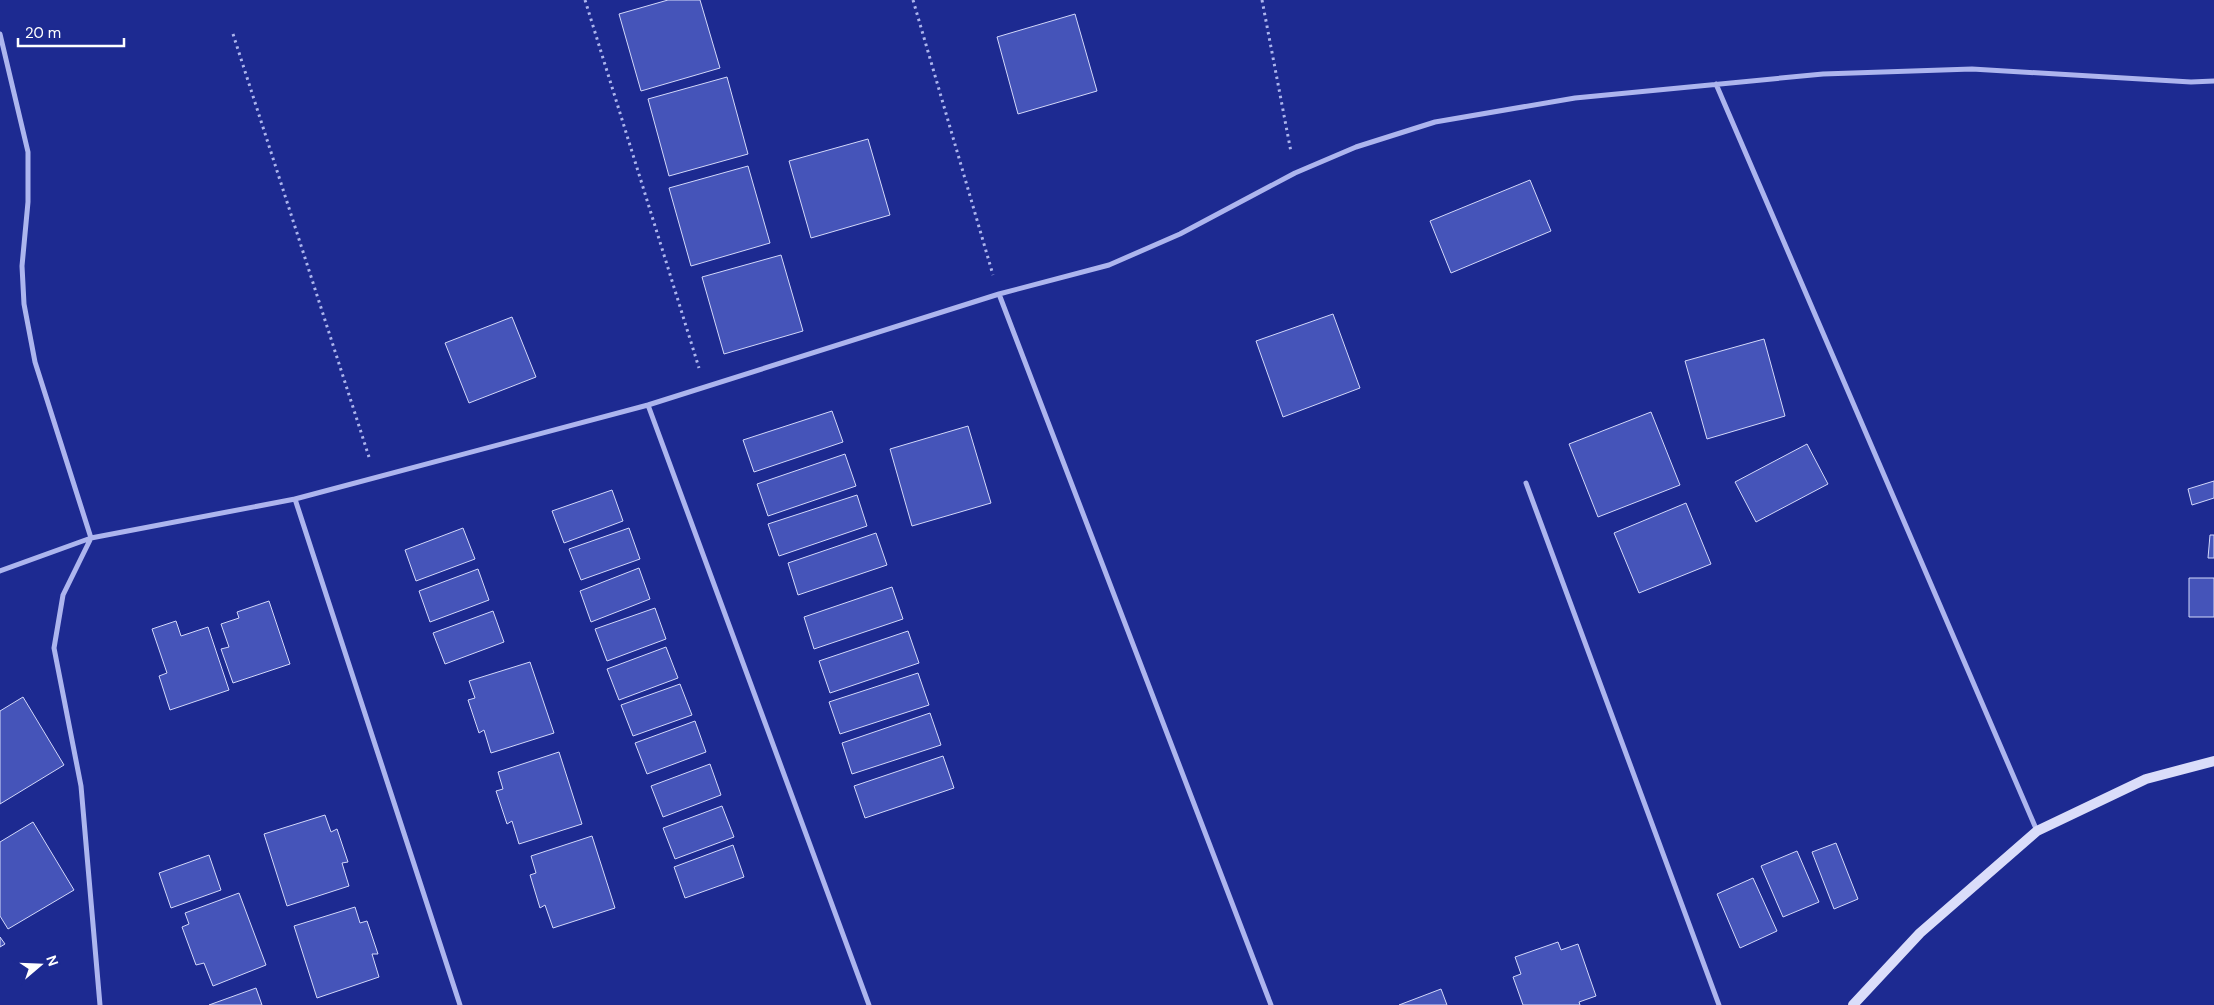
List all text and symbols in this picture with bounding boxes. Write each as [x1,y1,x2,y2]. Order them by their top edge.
scale bar [18,15,124,47]
text: 20 m [25,23,61,43]
north arrow [15,940,65,990]
text: N [42,953,62,969]

